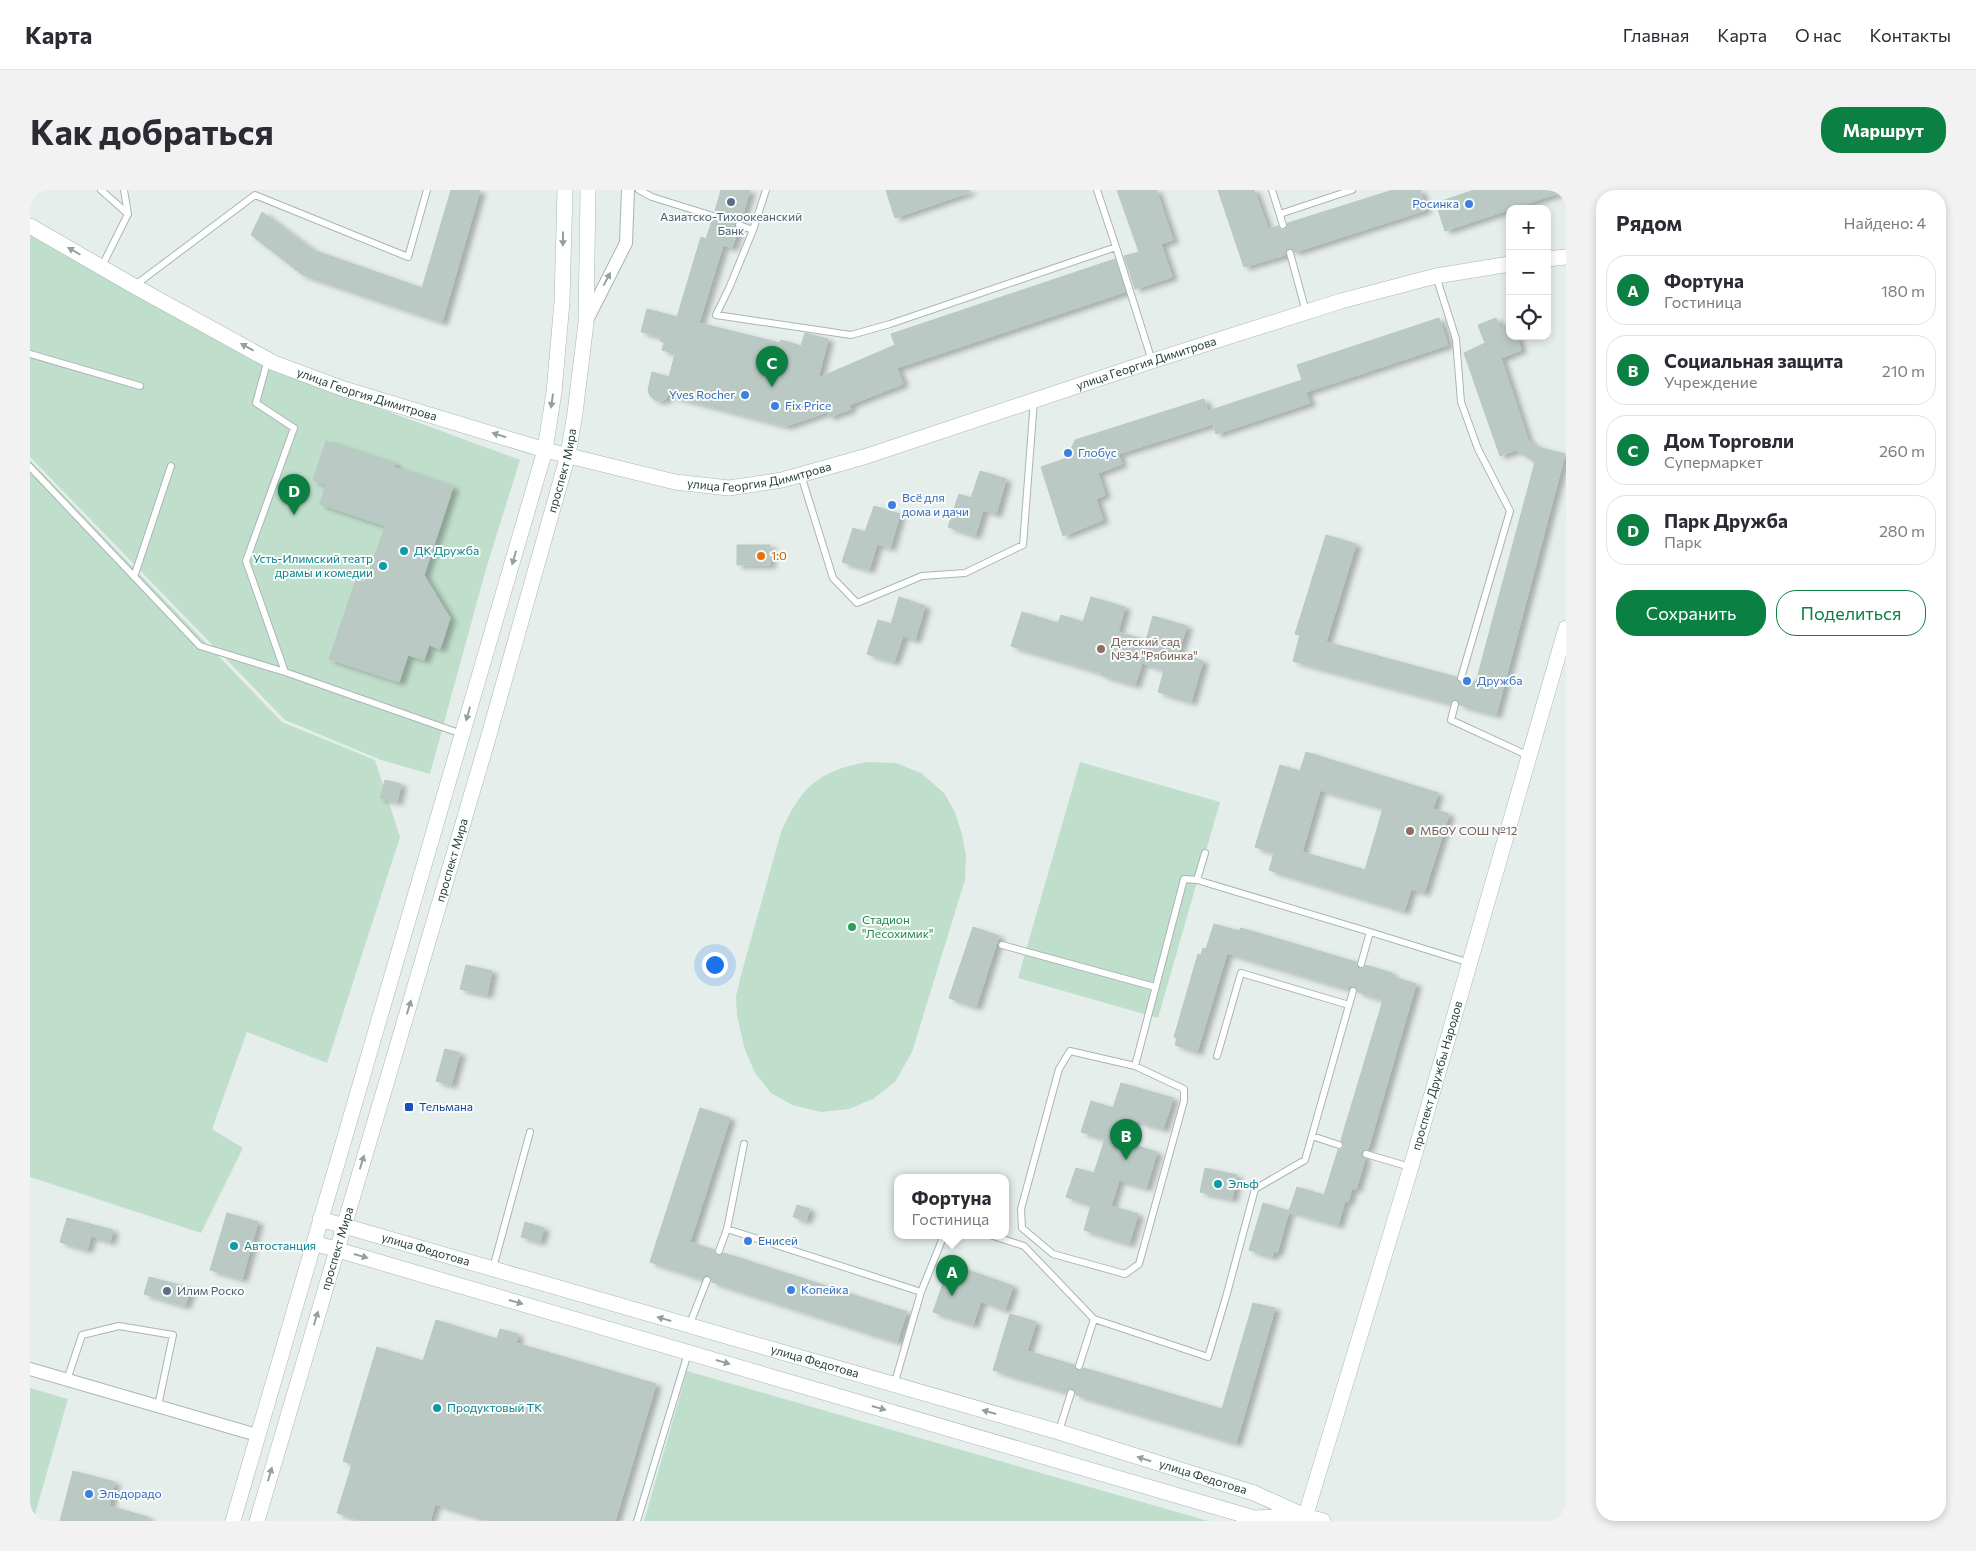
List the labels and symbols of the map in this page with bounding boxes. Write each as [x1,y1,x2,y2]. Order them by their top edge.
marker: Азиатско-Тихоокеанский Банк [725,196,737,208]
place label: Росинка [1412,196,1459,210]
marker: Росинка [1463,198,1475,210]
place label: Азиатско-Тихоокеанский Банк [660,209,802,237]
one-way arrow [559,231,567,247]
one-way arrow [68,247,81,256]
one-way arrow [603,271,611,286]
street label: улица Георгия Димитрова [1074,333,1218,392]
one-way arrow [240,343,253,352]
pin: C [756,346,788,387]
street label: улица Георгия Димитрова [295,364,439,423]
place label: Yves Rocher [669,387,735,401]
marker: Yves Rocher [739,389,751,401]
one-way arrow [548,393,556,409]
place label: Fix Price [785,398,831,412]
marker: Fix Price [769,400,781,412]
street label: проспект Мира [544,427,578,514]
one-way arrow [491,431,506,439]
place label: Глобус [1078,445,1117,459]
marker: Глобус [1062,447,1074,459]
street label: улица Георгия Димитрова [687,458,833,494]
pin: D [278,474,310,515]
place label: Всё для дома и дачи [902,490,969,518]
marker: Всё для дома и дачи [886,499,898,511]
place label: ДК Дружба [414,543,479,557]
marker: ДК Дружба [398,545,410,557]
place label: 1:0 [771,548,787,562]
marker: 1:0 [755,550,767,562]
place label: Усть-Илимский театр драмы и комедии [253,551,373,579]
one-way arrow [509,551,517,566]
marker: Усть-Илимский театр драмы и комедии [377,560,389,572]
place label: Детский сад №34 "Рябинка" [1111,634,1198,662]
marker: Детский сад №34 "Рябинка" [1095,643,1107,655]
place label: Дружба [1477,673,1523,687]
marker: Дружба [1461,675,1473,687]
one-way arrow [463,707,471,722]
street label: проспект Мира [432,817,470,903]
place label: МБОУ СОШ №12 [1420,823,1518,837]
marker: МБОУ СОШ №12 [1404,825,1416,837]
place label: Стадион "Лесохимик" [862,912,934,940]
marker: Стадион "Лесохимик" [846,921,858,933]
your location [702,952,728,978]
one-way arrow [405,999,413,1014]
street label: проспект Дружбы Народов [1408,999,1464,1152]
place label: Тельмана [419,1099,473,1113]
marker: Тельмана [403,1101,415,1113]
pin: B [1110,1119,1142,1160]
one-way arrow [359,1155,367,1170]
place label: Эльф [1228,1176,1259,1190]
marker: Эльф [1212,1178,1224,1190]
street label: проспект Мира [318,1205,355,1292]
street label: улица Федотова [380,1229,472,1268]
place label: Енисей [758,1233,798,1247]
marker: Енисей [742,1235,754,1247]
place label: Автостанция [244,1238,316,1252]
marker: Автостанция [228,1240,240,1252]
one-way arrow [353,1253,368,1261]
pin: A [936,1255,968,1296]
place label: Копейка [801,1282,849,1296]
place label: Илим Роско [177,1283,244,1297]
marker: Копейка [785,1284,797,1296]
marker: Илим Роско [161,1285,173,1297]
one-way arrow [509,1298,524,1306]
one-way arrow [313,1311,321,1326]
one-way arrow [657,1315,672,1323]
street label: улица Федотова [769,1341,861,1380]
one-way arrow [715,1359,730,1367]
place label: Продуктовый ТК [447,1400,542,1414]
marker: Продуктовый ТК [431,1402,443,1414]
one-way arrow [871,1405,886,1413]
one-way arrow [981,1408,996,1416]
one-way arrow [1137,1454,1152,1462]
street label: улица Федотова [1158,1456,1249,1496]
one-way arrow [267,1467,275,1482]
place label: Эльдорадо [99,1486,162,1500]
marker: Эльдорадо [83,1488,95,1500]

